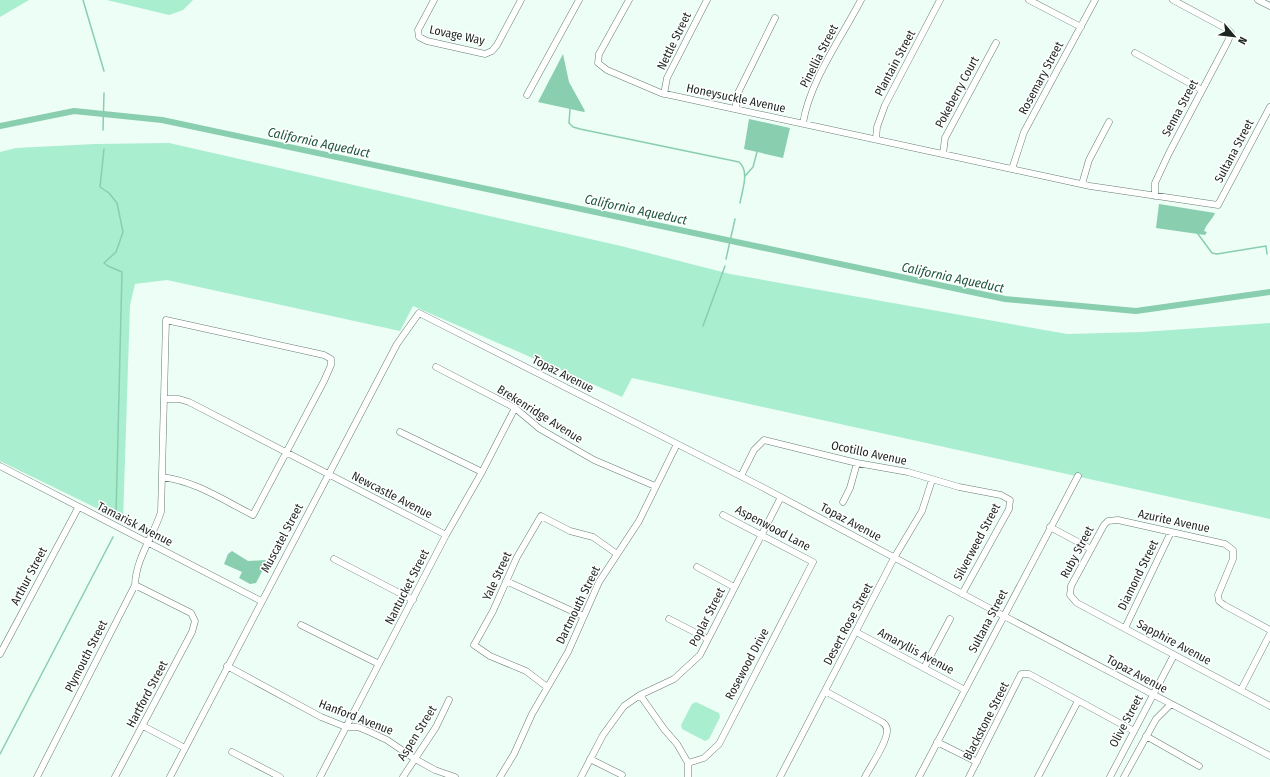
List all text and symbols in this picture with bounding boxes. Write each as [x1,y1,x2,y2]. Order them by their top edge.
street label: Nettle Street [654,10,694,72]
north arrow [1214,16,1254,56]
street label: Lovage Way [428,22,487,48]
street label: Pinellia Street [797,22,841,90]
street label: Plantain Street [872,27,918,98]
text: N [1235,34,1250,46]
street label: Rosemary Street [1016,39,1066,117]
street label: Pokeberry Court [932,54,982,130]
street label: Senna Street [1159,77,1201,139]
street label: Honeysuckle Avenue [685,81,787,115]
street label: Sultana Street [1211,117,1257,185]
water label: California Aqueduct [266,124,372,161]
water label: California Aqueduct [583,191,689,228]
water label: California Aqueduct [900,259,1006,296]
street label: Topaz Avenue [530,353,596,395]
street label: Brekenridge Avenue [495,382,585,446]
street label: Ocotillo Avenue [830,438,908,468]
street label: Newcastle Avenue [349,469,435,521]
street label: Tamarisk Avenue [95,499,175,549]
street label: Topaz Avenue [818,500,884,544]
street label: Muscatel Street [258,501,306,575]
street label: Silverweed Street [951,501,1003,583]
street label: Aspenwood Lane [733,502,813,554]
street label: Azurite Avenue [1137,507,1211,535]
street label: Ruby Street [1057,524,1097,580]
street label: Diamond Street [1115,537,1161,612]
street label: Arthur Street [8,545,50,607]
street label: Nantucket Street [382,547,432,627]
street label: Yale Street [480,549,514,603]
street label: Dartmouth Street [553,564,603,646]
street label: Desert Rose Street [820,581,876,667]
street label: Poplar Street [686,585,728,649]
street label: Sultana Street [965,587,1011,655]
street label: Sapphire Avenue [1134,616,1214,668]
street label: Plymouth Street [62,618,110,694]
street label: Amaryllis Avenue [875,625,957,677]
street label: Rosewood Drive [722,626,772,702]
street label: Topaz Avenue [1104,652,1170,696]
street label: Hartford Street [124,658,171,730]
street label: Blackstone Street [960,679,1012,762]
street label: Olive Street [1106,692,1146,750]
street label: Hanford Avenue [317,696,395,738]
street label: Aspen Street [395,703,440,763]

